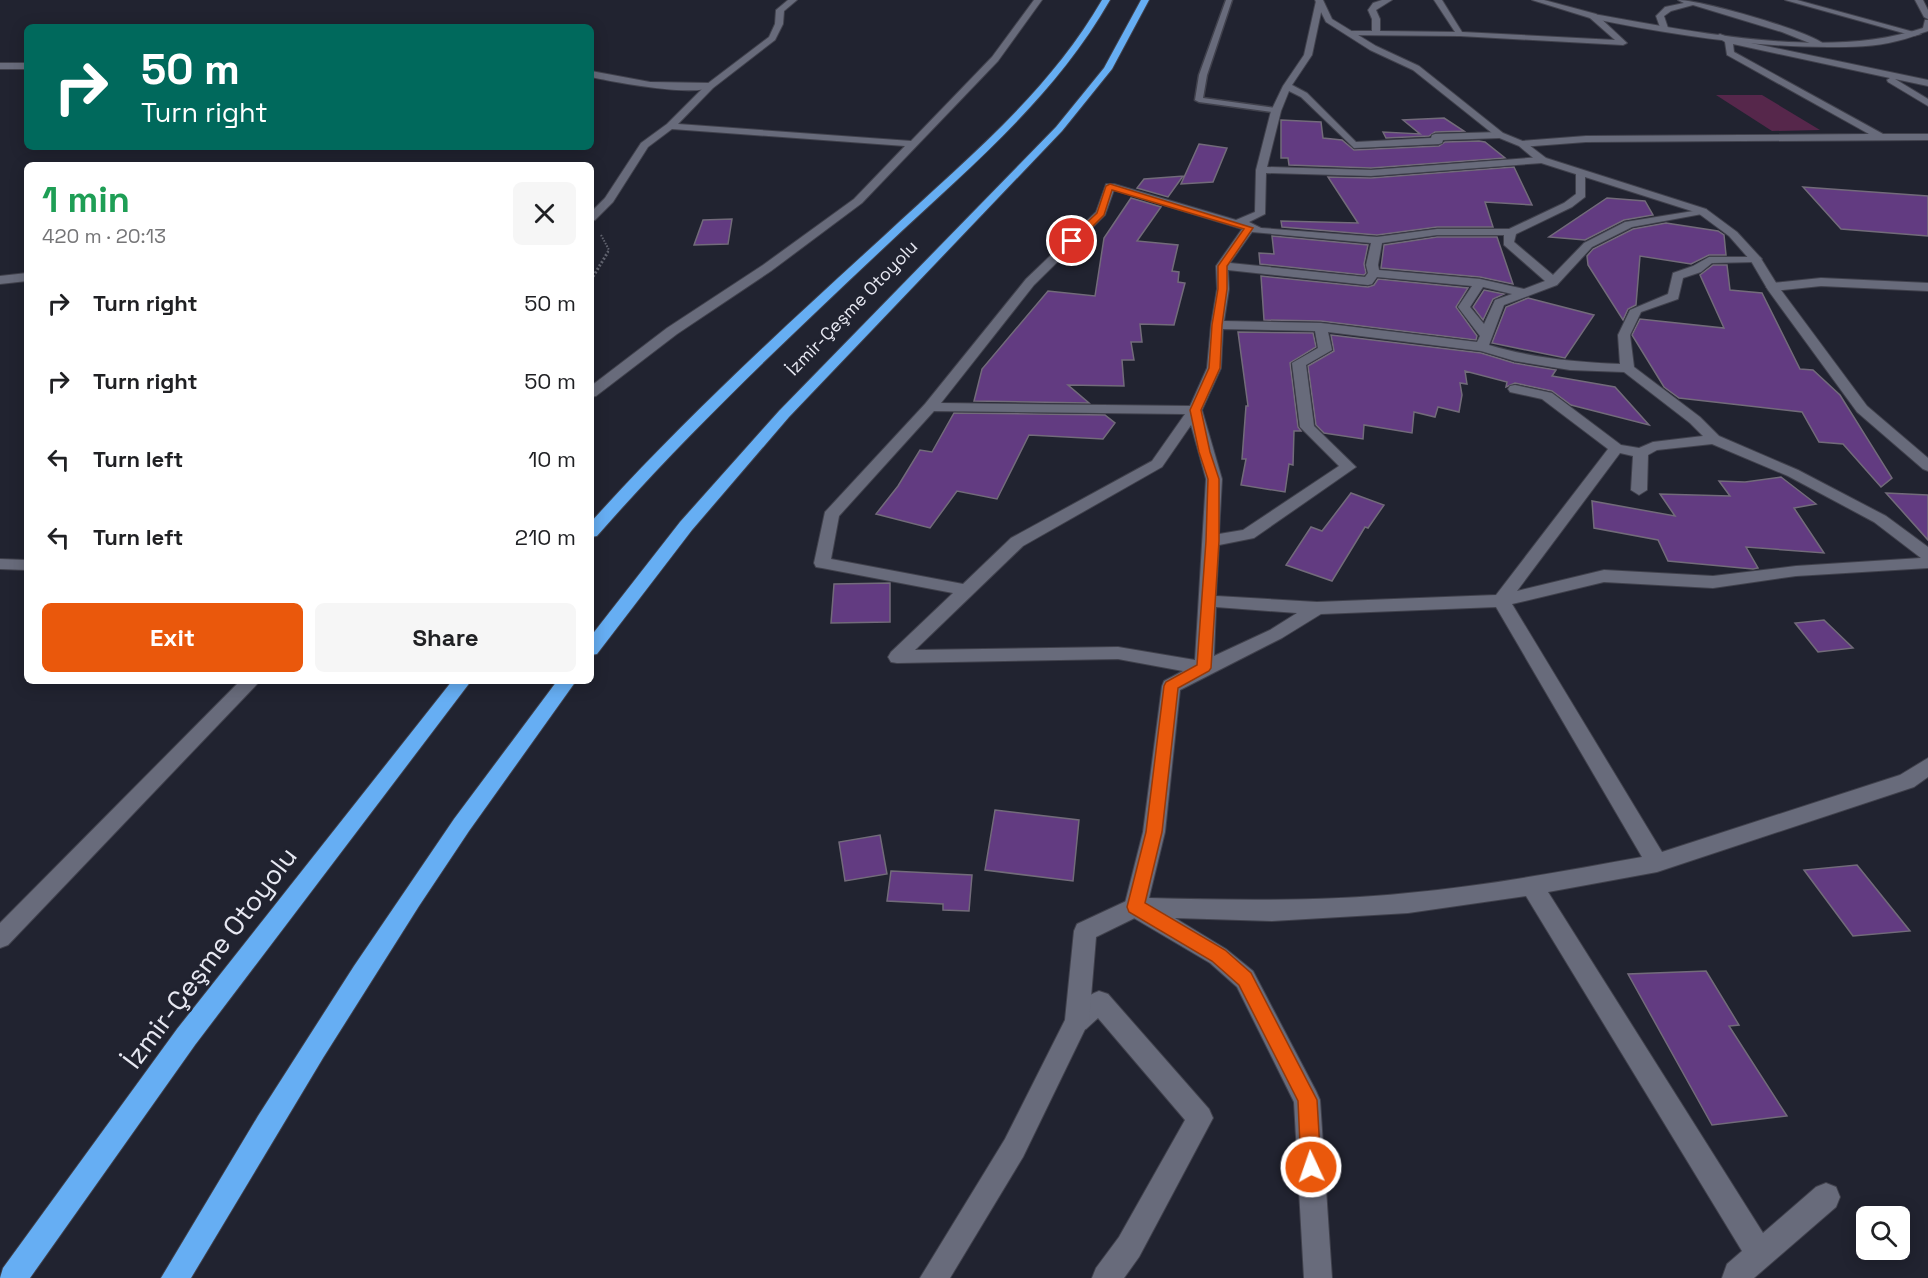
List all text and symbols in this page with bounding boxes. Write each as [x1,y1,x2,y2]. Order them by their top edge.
text: 50 m [141,43,240,96]
icon: right [42,48,120,126]
text: Turn right [141,95,268,130]
text: 1 min [42,177,130,223]
button: close [513,182,576,245]
pin [1046,215,1097,266]
text: 420 m · 20:13 [42,223,166,249]
icon: arrive [1055,224,1088,257]
street label: İzmir-Çeşme Otoyolu [781,235,922,380]
icon: right [42,287,75,320]
text: Turn right [93,289,198,317]
text: 50 m [524,289,576,317]
icon: right [42,365,75,398]
text: Turn right [93,367,198,395]
text: 50 m [524,367,576,395]
icon: left [42,443,75,476]
text: Turn left [93,445,183,473]
text: 10 m [528,445,576,473]
icon: left [42,521,75,554]
text: Turn left [93,523,183,551]
text: 210 m [515,523,576,551]
button: Exit [42,603,303,672]
button: Share [315,603,576,672]
street label: İzmir-Çeşme Otoyolu [115,840,305,1076]
position arrow [1279,1135,1343,1199]
map controls [1856,1206,1910,1260]
button: search [1856,1206,1910,1260]

